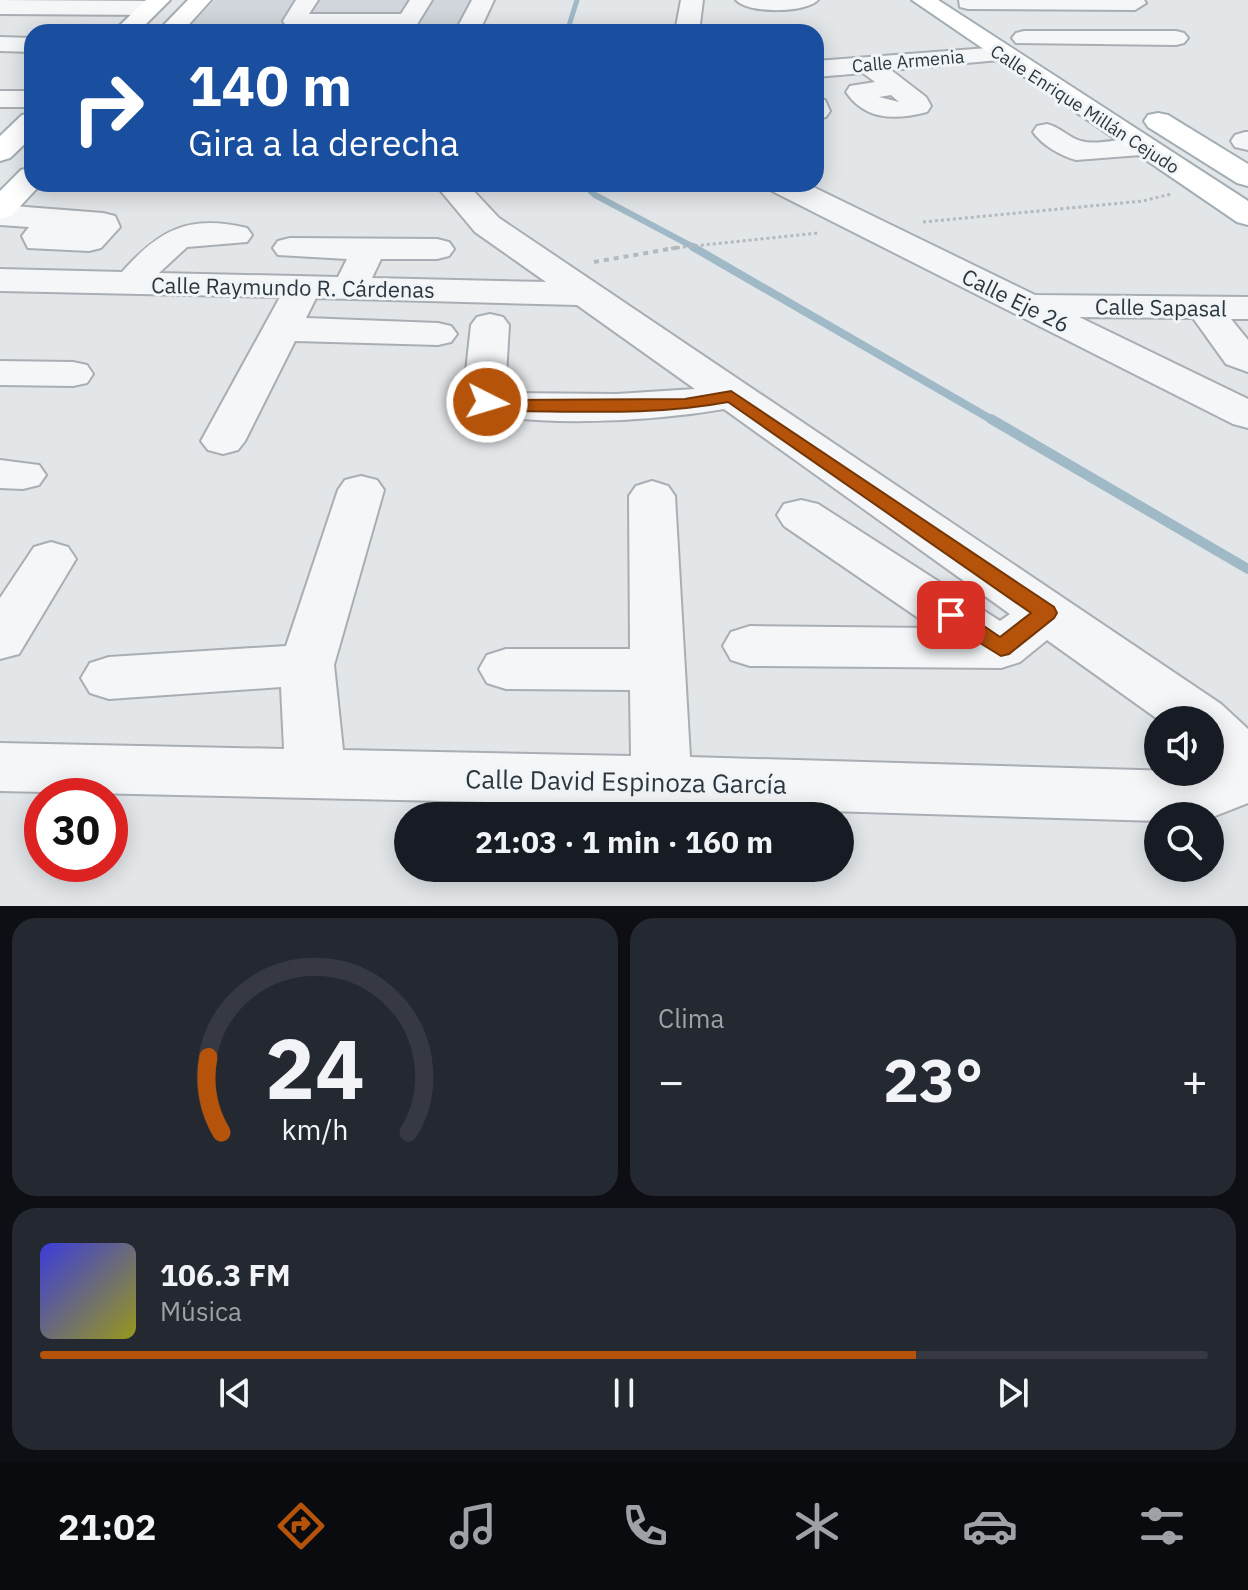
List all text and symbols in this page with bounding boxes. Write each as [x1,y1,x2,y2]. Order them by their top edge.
street label: Calle Enrique Millán Cejudo [986,39,1184,179]
street label: Calle Armenia [851,45,966,77]
text: 140 m [188,49,352,121]
icon: right [56,56,160,160]
text: Gira a la derecha [188,119,459,166]
street label: Calle Eje 26 [957,261,1075,339]
street label: Calle Raymundo R. Cárdenas [151,270,435,304]
street label: Calle Sapasal [1095,291,1227,323]
position arrow [445,360,529,444]
pin [917,581,985,649]
icon: arrive [929,593,973,637]
map controls [1144,706,1224,882]
button: sound [1144,706,1224,786]
street label: Calle David Espinoza García [465,761,787,801]
speed limit sign: 30 [24,778,128,882]
button: search [1144,802,1224,882]
text: 21:03 · 1 min · 160 m [475,822,773,861]
text: Clima [658,1001,724,1035]
text: 24 [265,1014,365,1122]
text: 23° [883,1040,983,1119]
text: − [658,1052,684,1109]
text: + [1182,1052,1208,1109]
text: km/h [281,1111,349,1148]
text: 106.3 FM [160,1255,291,1294]
text: Música [160,1294,242,1328]
icon: previous [213,1371,257,1415]
icon: pause [602,1371,646,1415]
icon: next [991,1371,1035,1415]
icon: directions [273,1498,329,1554]
icon: music [445,1498,501,1554]
icon: phone [617,1498,673,1554]
icon: climate [789,1498,845,1554]
icon: car [962,1498,1018,1554]
icon: filters [1134,1498,1190,1554]
text: 21:02 [58,1503,156,1550]

